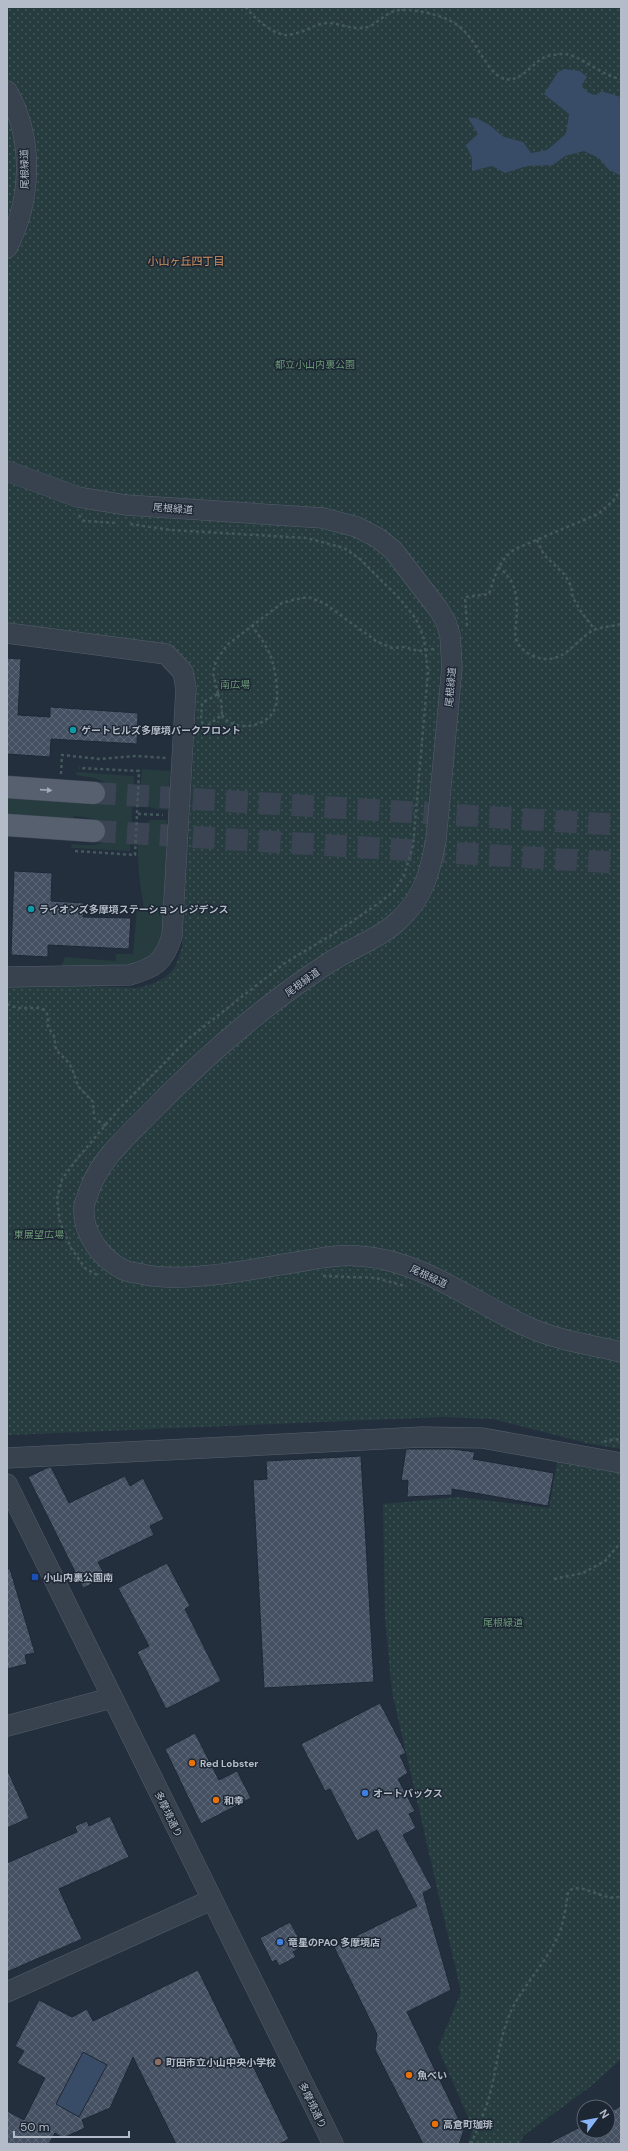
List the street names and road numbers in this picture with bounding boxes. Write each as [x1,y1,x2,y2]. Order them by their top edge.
street label: 尾根緑道 [18,149,31,189]
street label: 尾根緑道 [153,501,193,516]
street label: 尾根緑道 [442,667,459,708]
street label: 尾根緑道 [282,965,322,999]
street label: 尾根緑道 [408,1262,450,1291]
street label: 多摩境通り [152,1789,185,1840]
street label: 多摩境通り [296,2080,329,2131]

